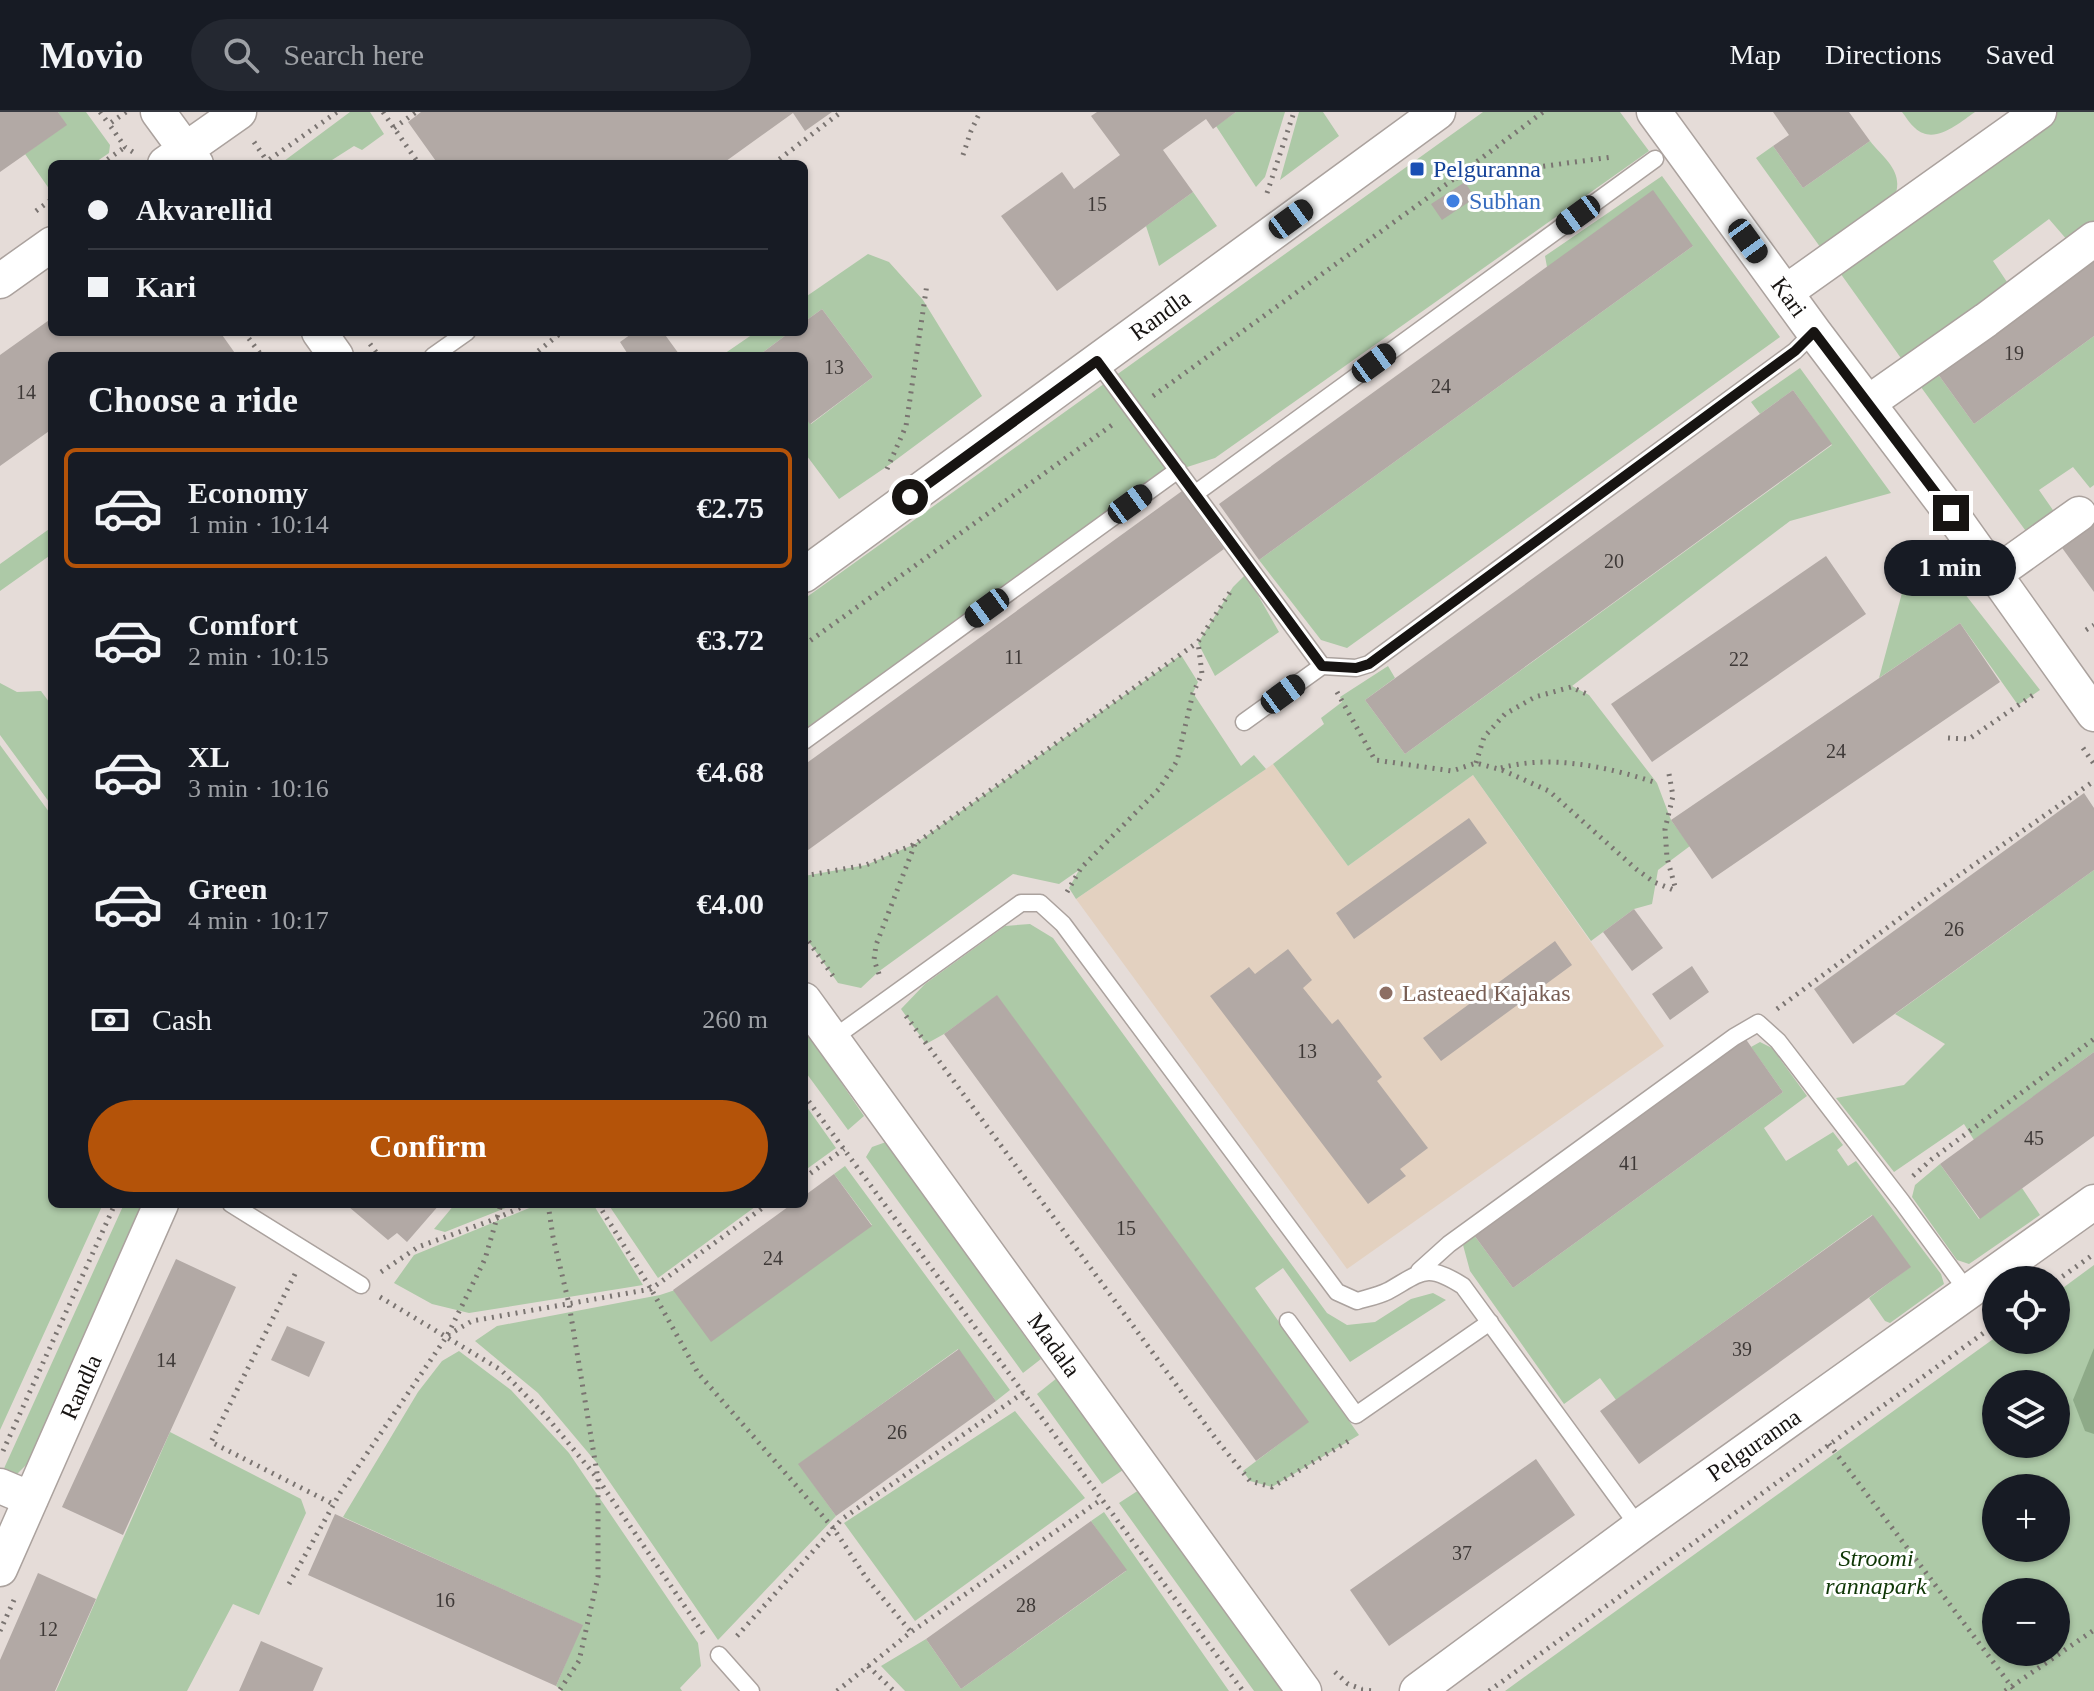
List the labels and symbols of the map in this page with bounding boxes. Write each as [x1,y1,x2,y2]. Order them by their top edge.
place label: Pelguranna [1433,156,1541,182]
marker: Pelguranna [1408,160,1426,178]
place label: Subhan [1469,188,1541,214]
car [1552,191,1604,239]
marker: Subhan [1444,192,1462,210]
house number: 15 [1087,193,1107,215]
car [1265,195,1317,243]
car [1724,215,1772,267]
street label: Kari [1766,272,1812,322]
street label: Randla [1125,284,1195,345]
car [1348,339,1400,387]
house number: 19 [2004,342,2024,364]
house number: 13 [824,356,844,378]
house number: 24 [1431,375,1451,397]
house number: 14 [16,381,36,403]
route start [892,479,928,515]
car [1104,480,1156,528]
route end [1933,495,1969,531]
callout: 1 min [1885,541,2017,597]
house number: 20 [1604,550,1624,572]
car [961,584,1013,632]
house number: 11 [1004,646,1024,668]
house number: 22 [1729,648,1749,670]
car [1257,670,1309,718]
house number: 24 [1826,740,1846,762]
house number: 26 [1944,918,1964,940]
place label: Lasteaed Kajakas [1402,980,1571,1006]
marker: Lasteaed Kajakas [1377,984,1395,1002]
house number: 13 [1297,1040,1317,1062]
house number: 45 [2024,1127,2044,1149]
house number: 41 [1619,1152,1639,1174]
house number: 15 [1116,1217,1136,1239]
house number: 24 [763,1247,783,1269]
street label: Madala [1022,1308,1086,1382]
house number: 39 [1732,1338,1752,1360]
house number: 14 [156,1349,176,1371]
street label: Randla [55,1350,107,1423]
street label: Pelguranna [1702,1403,1806,1487]
house number: 26 [887,1421,907,1443]
house number: 37 [1452,1542,1472,1564]
park label: Stroomi rannapark [1825,1545,1927,1599]
house number: 16 [435,1589,455,1611]
house number: 28 [1016,1594,1036,1616]
house number: 12 [38,1618,58,1640]

